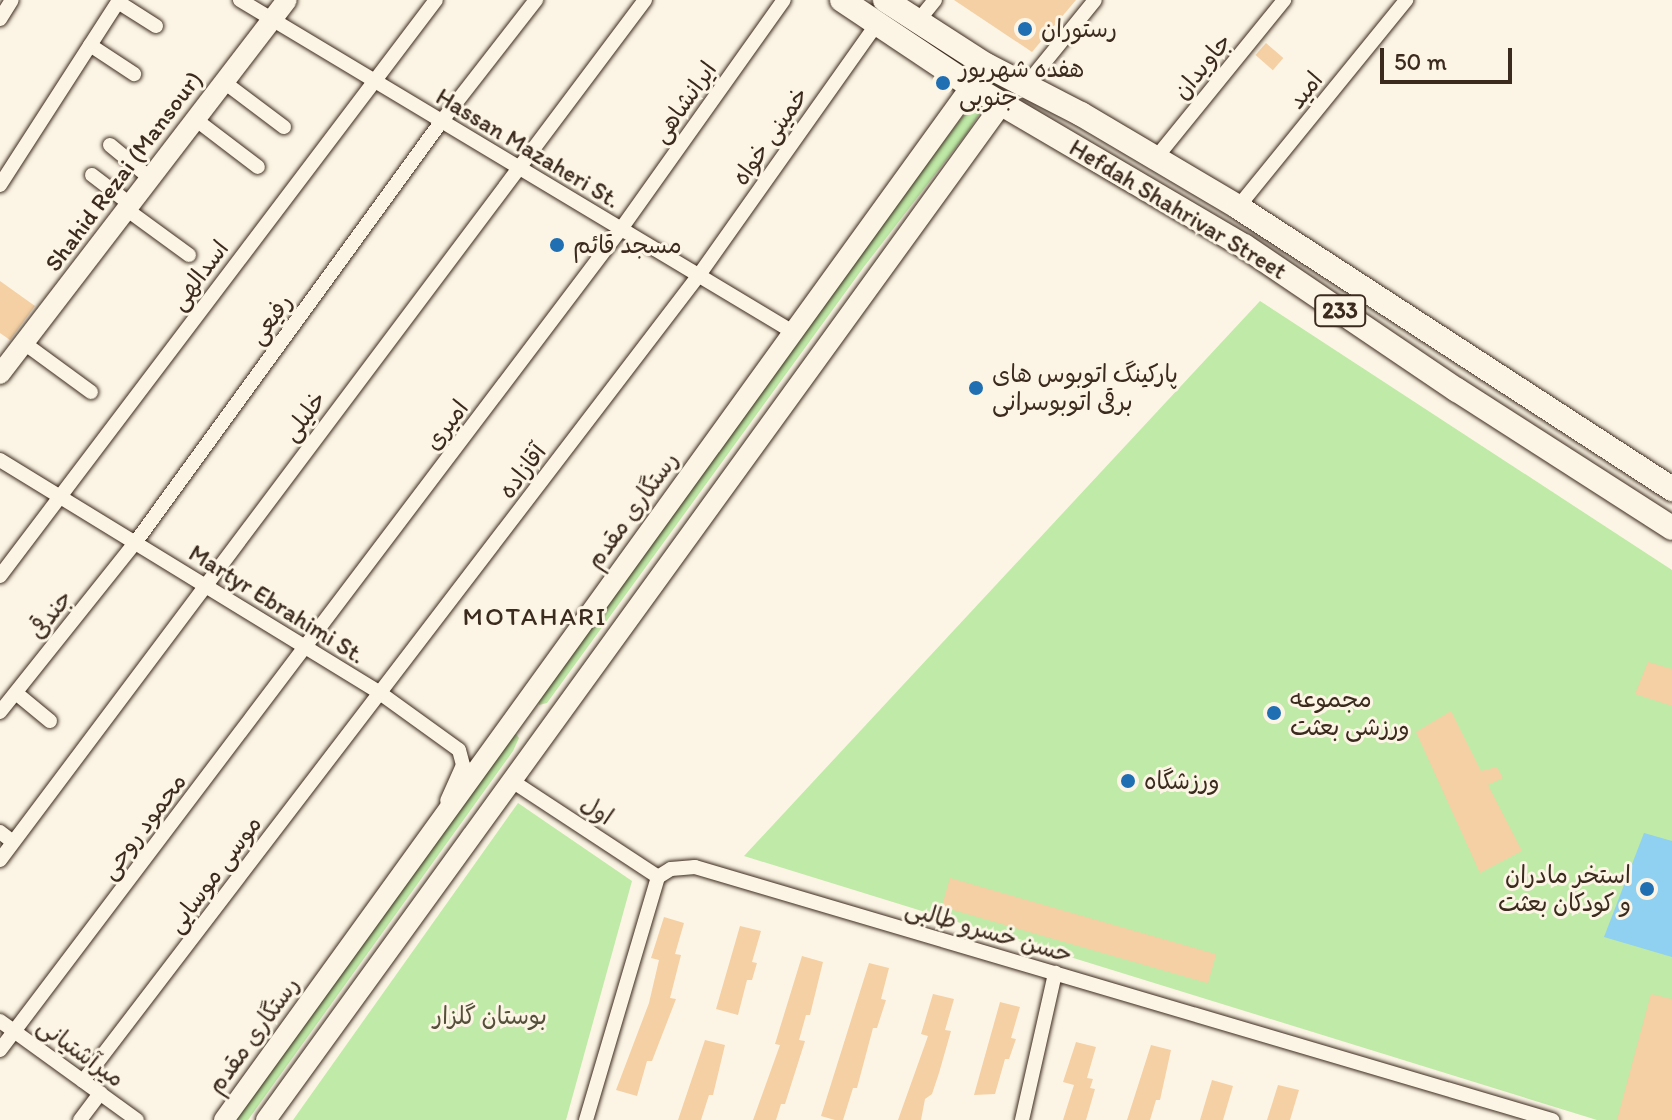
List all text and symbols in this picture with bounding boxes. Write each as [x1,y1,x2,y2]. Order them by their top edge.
place label: رستوران [1041,15,1117,43]
marker: رستوران [1016,20,1034,38]
street label: جاویدان [1167,27,1237,105]
scale bar [1384,32,1516,82]
text: 50 m [1394,47,1447,76]
place label: هفده شهریور جنوبی [959,55,1085,111]
street label: ایرانشاهی [645,56,723,148]
street label: Shahid Rezai (Mansour) [39,66,207,276]
street label: امید [1281,66,1329,114]
marker: هفده شهریور جنوبی [934,74,952,92]
street label: خمینی خواه [726,81,814,191]
street label: Hassan Mazaheri St. [431,82,625,214]
street label: Hefdah Shahrivar Street [1064,133,1292,285]
place label: مسجد قائم [573,231,682,259]
street label: اسدالهی [163,234,235,316]
marker: مسجد قائم [548,236,566,254]
street label: رفیعی [242,288,298,350]
road number: 233 [1314,293,1366,329]
place label: پارکینگ اتوبوس های برقی اتوبوسرانی [992,360,1178,416]
marker: پارکینگ اتوبوس های برقی اتوبوسرانی [967,379,985,397]
street label: خلیلی [276,385,332,447]
street label: امیری [418,394,474,456]
street label: آقازاده [492,438,552,504]
street label: رستگاری مقدم [580,446,684,574]
street label: Martyr Ebrahimi St. [184,538,370,670]
street label: جندقی [22,584,78,644]
district label: MOTAHARI [462,601,608,633]
place label: مجموعه ورزشی بعثت [1290,685,1410,741]
marker: مجموعه ورزشی بعثت [1265,704,1283,722]
street label: محمود روحی [94,767,192,885]
place label: ورزشگاه [1144,767,1220,795]
marker: ورزشگاه [1119,772,1137,790]
street label: اول [575,789,619,831]
street label: موسی موسایی [161,810,267,938]
place label: استخر مادران و کودکان بعثت [1498,861,1631,917]
marker: استخر مادران و کودکان بعثت [1638,880,1656,898]
street label: حسن خسرو طالبی [902,893,1076,969]
street label: رستگاری مقدم [201,971,305,1099]
park label: بوستان گلزار [433,1002,547,1030]
street label: میرآشتیانی [32,1011,130,1093]

